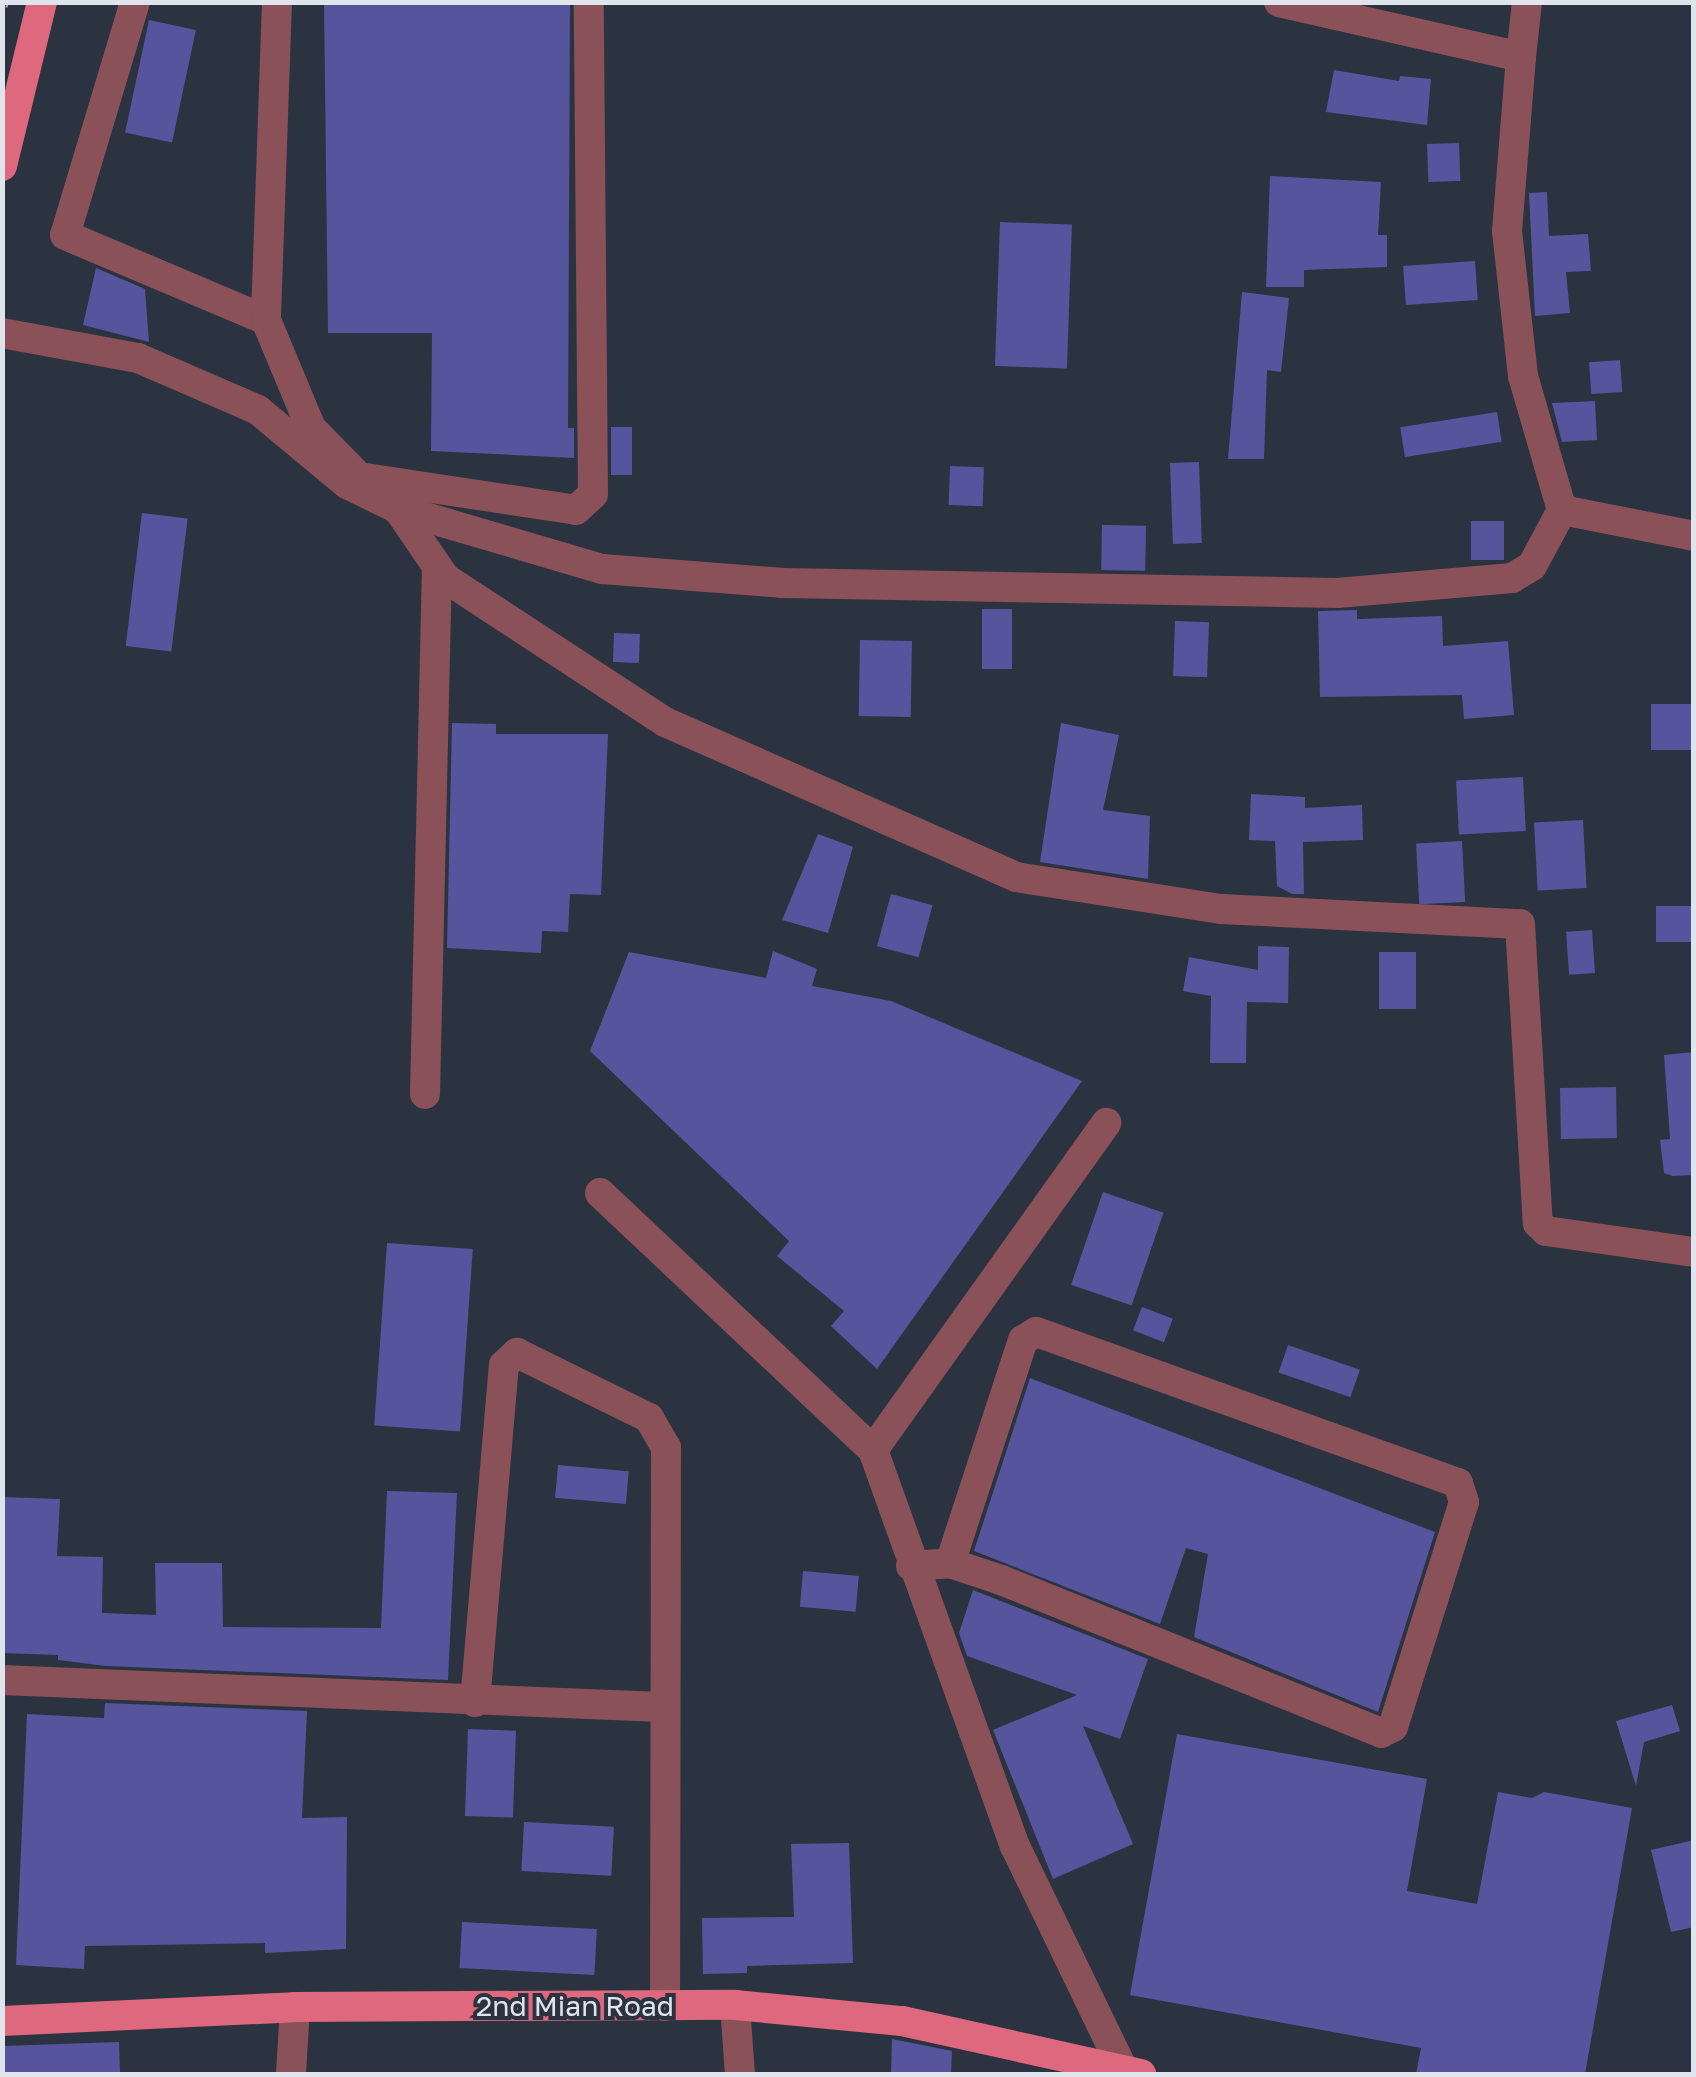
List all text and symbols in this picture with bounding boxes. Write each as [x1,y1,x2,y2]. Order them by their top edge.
street label: 2nd Mian Road [476,1989,674,2023]

